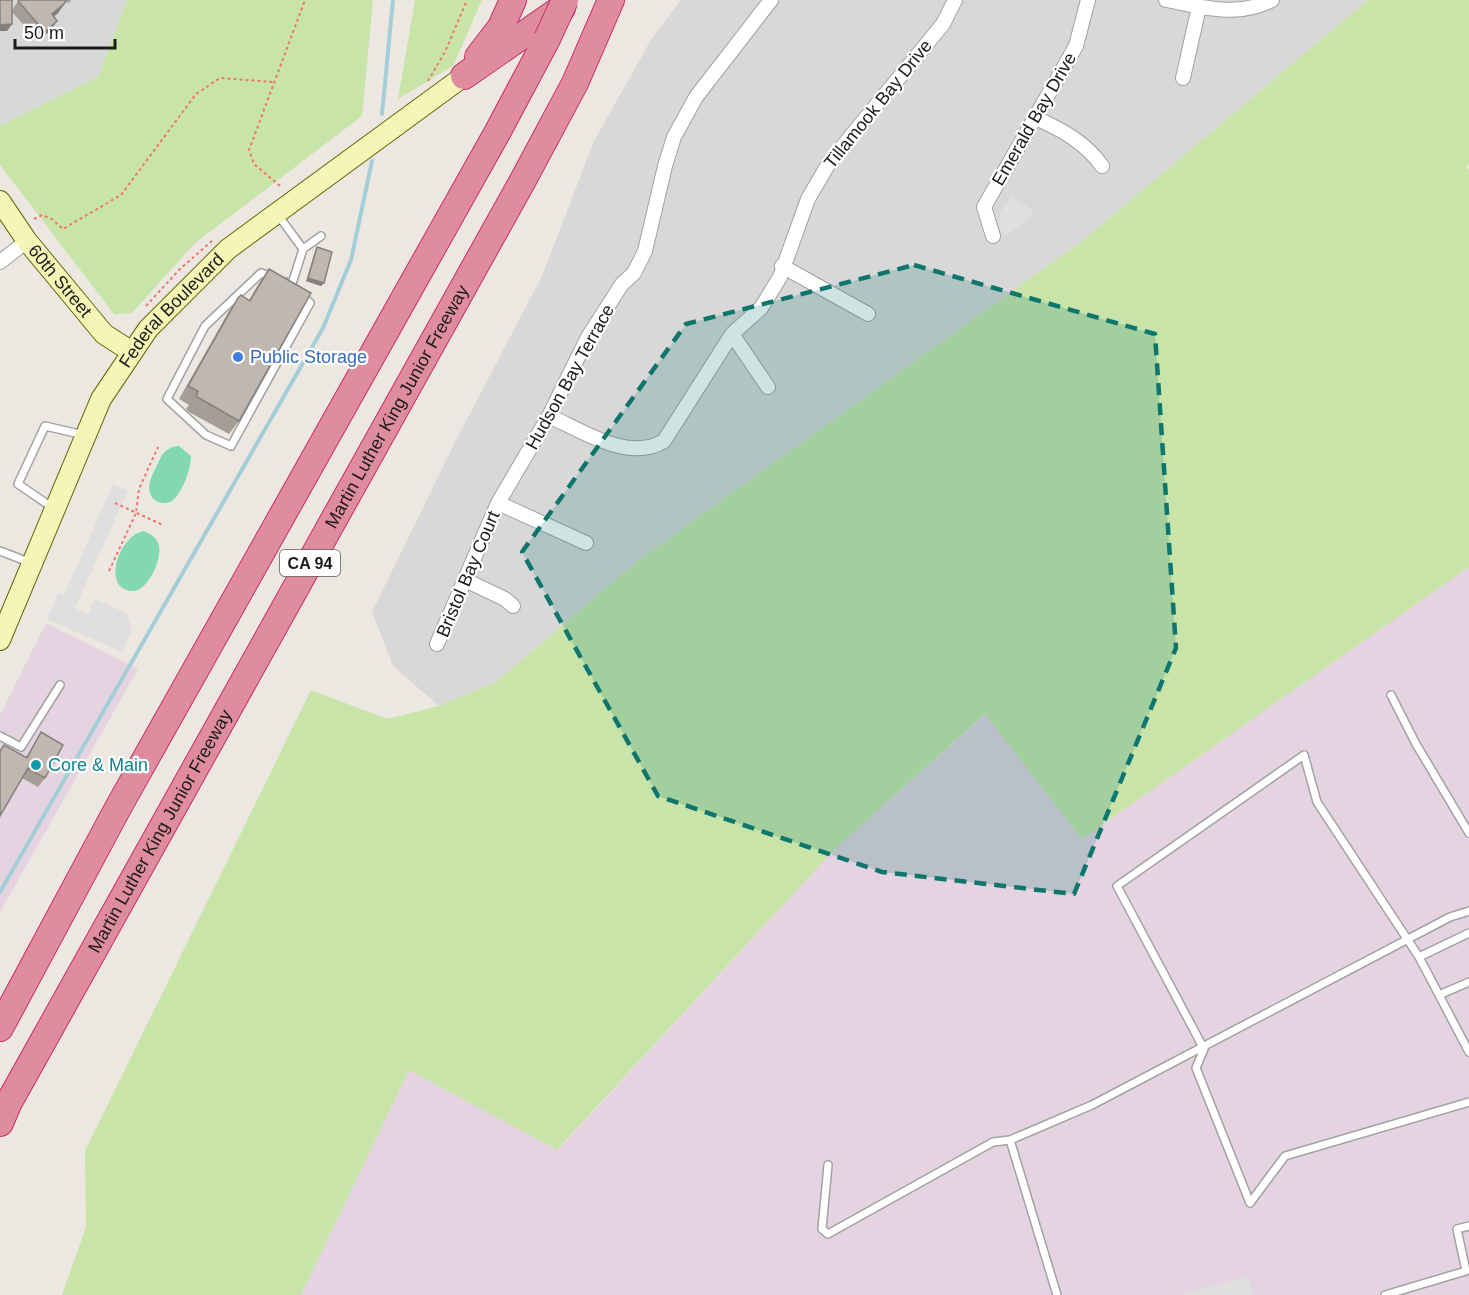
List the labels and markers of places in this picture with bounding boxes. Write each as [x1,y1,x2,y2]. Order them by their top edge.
place label: Public Storage [250,347,367,367]
marker: Public Storage [231,350,245,364]
place label: Core & Main [48,755,148,775]
marker: Core & Main [29,758,43,772]

